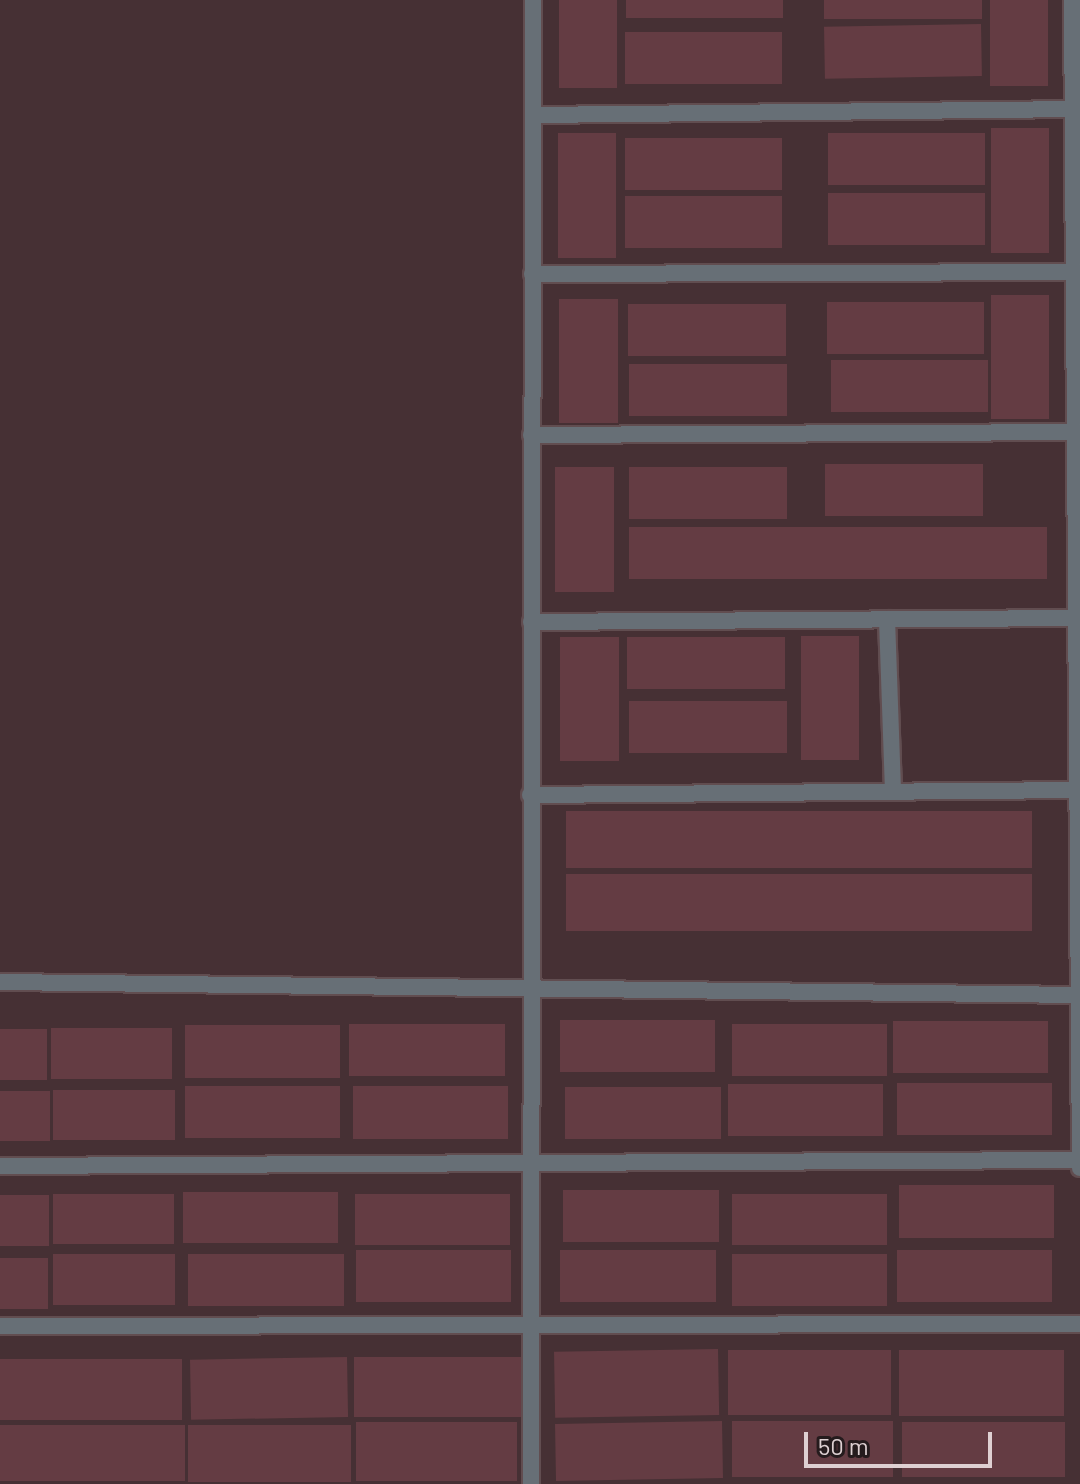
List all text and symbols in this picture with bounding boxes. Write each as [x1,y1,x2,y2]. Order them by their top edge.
scale bar [808,1416,996,1466]
text: 50 m [818,1431,869,1460]

